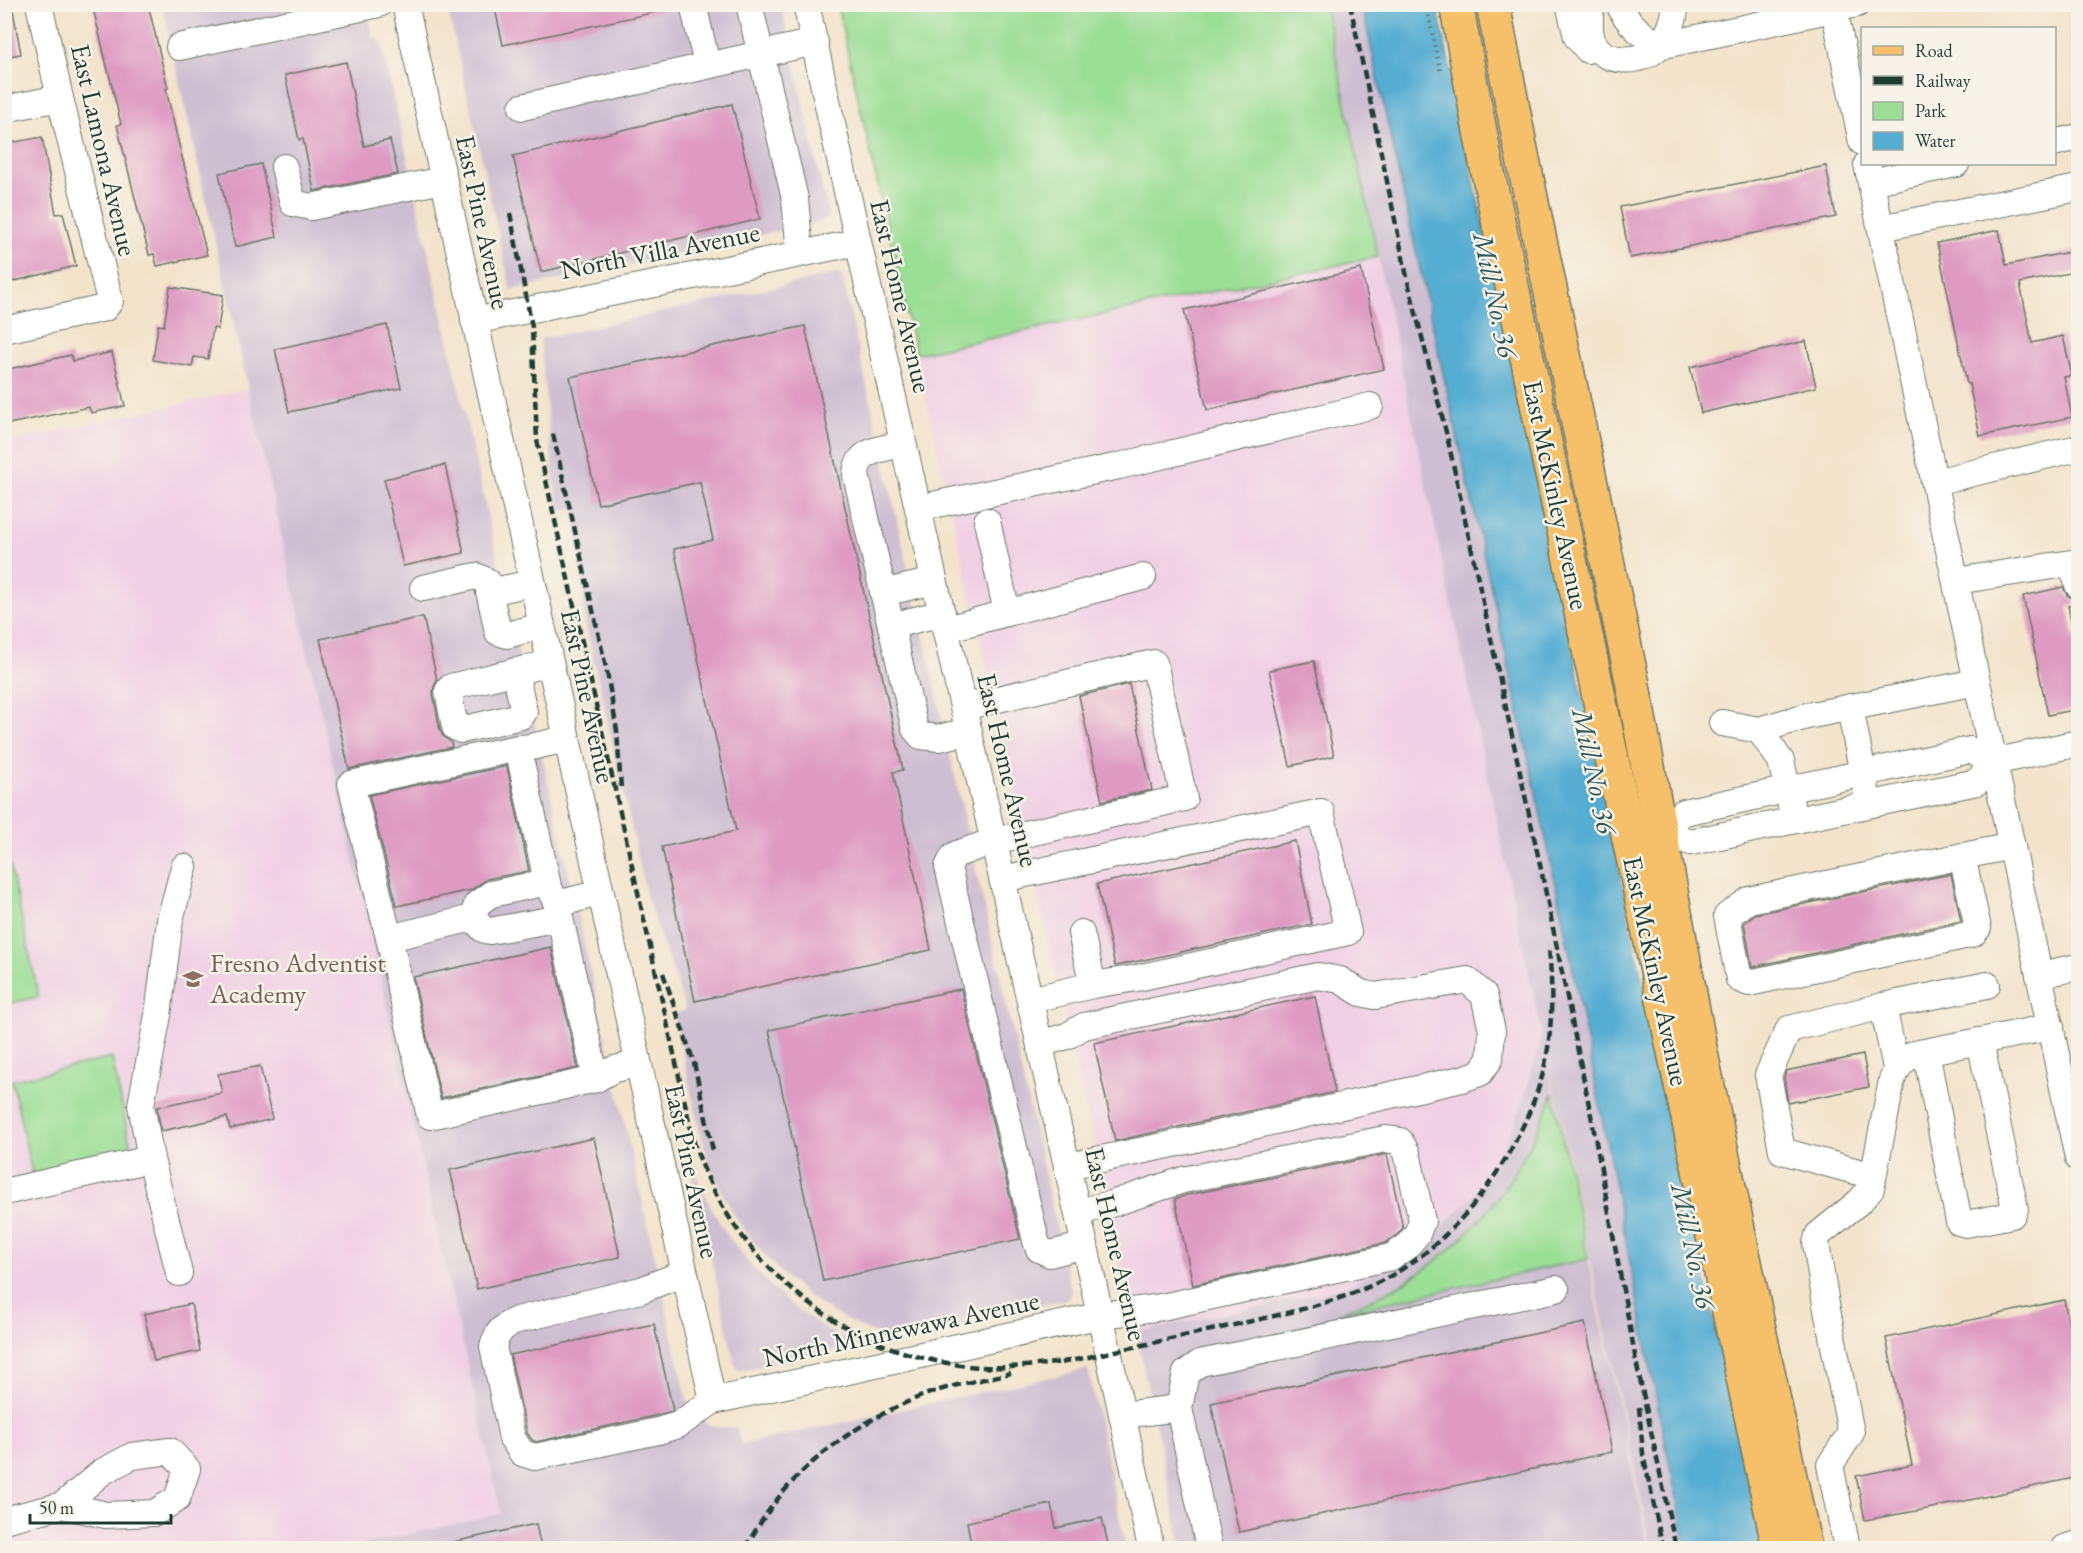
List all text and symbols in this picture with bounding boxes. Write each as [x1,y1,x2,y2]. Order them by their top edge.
legend [1861,27,2056,165]
text: Road [1915,39,1954,62]
street label: East Lamona Avenue [63,40,146,259]
text: Railway [1915,69,1971,92]
text: Park [1915,99,1946,122]
text: Water [1915,129,1956,152]
street label: East Pine Avenue [448,132,519,312]
street label: East Home Avenue [862,196,941,396]
street label: North Villa Avenue [557,214,763,287]
water label: Mill No. 36 [1465,227,1527,363]
street label: East McKinley Avenue [1515,377,1598,613]
street label: East Pine Avenue [553,606,624,786]
street label: East Home Avenue [969,670,1048,870]
water label: Mill No. 36 [1564,703,1626,839]
street label: East McKinley Avenue [1615,853,1698,1089]
place label: Fresno Adventist Academy [209,945,386,1011]
school or university icon: Fresno Adventist Academy [181,967,205,991]
street label: East Pine Avenue [657,1081,728,1261]
street label: East Home Avenue [1077,1144,1156,1344]
water label: Mill No. 36 [1663,1178,1725,1314]
street label: North Minnewawa Avenue [760,1282,1042,1375]
scale bar [30,1487,171,1525]
text: 50 m [39,1496,74,1519]

